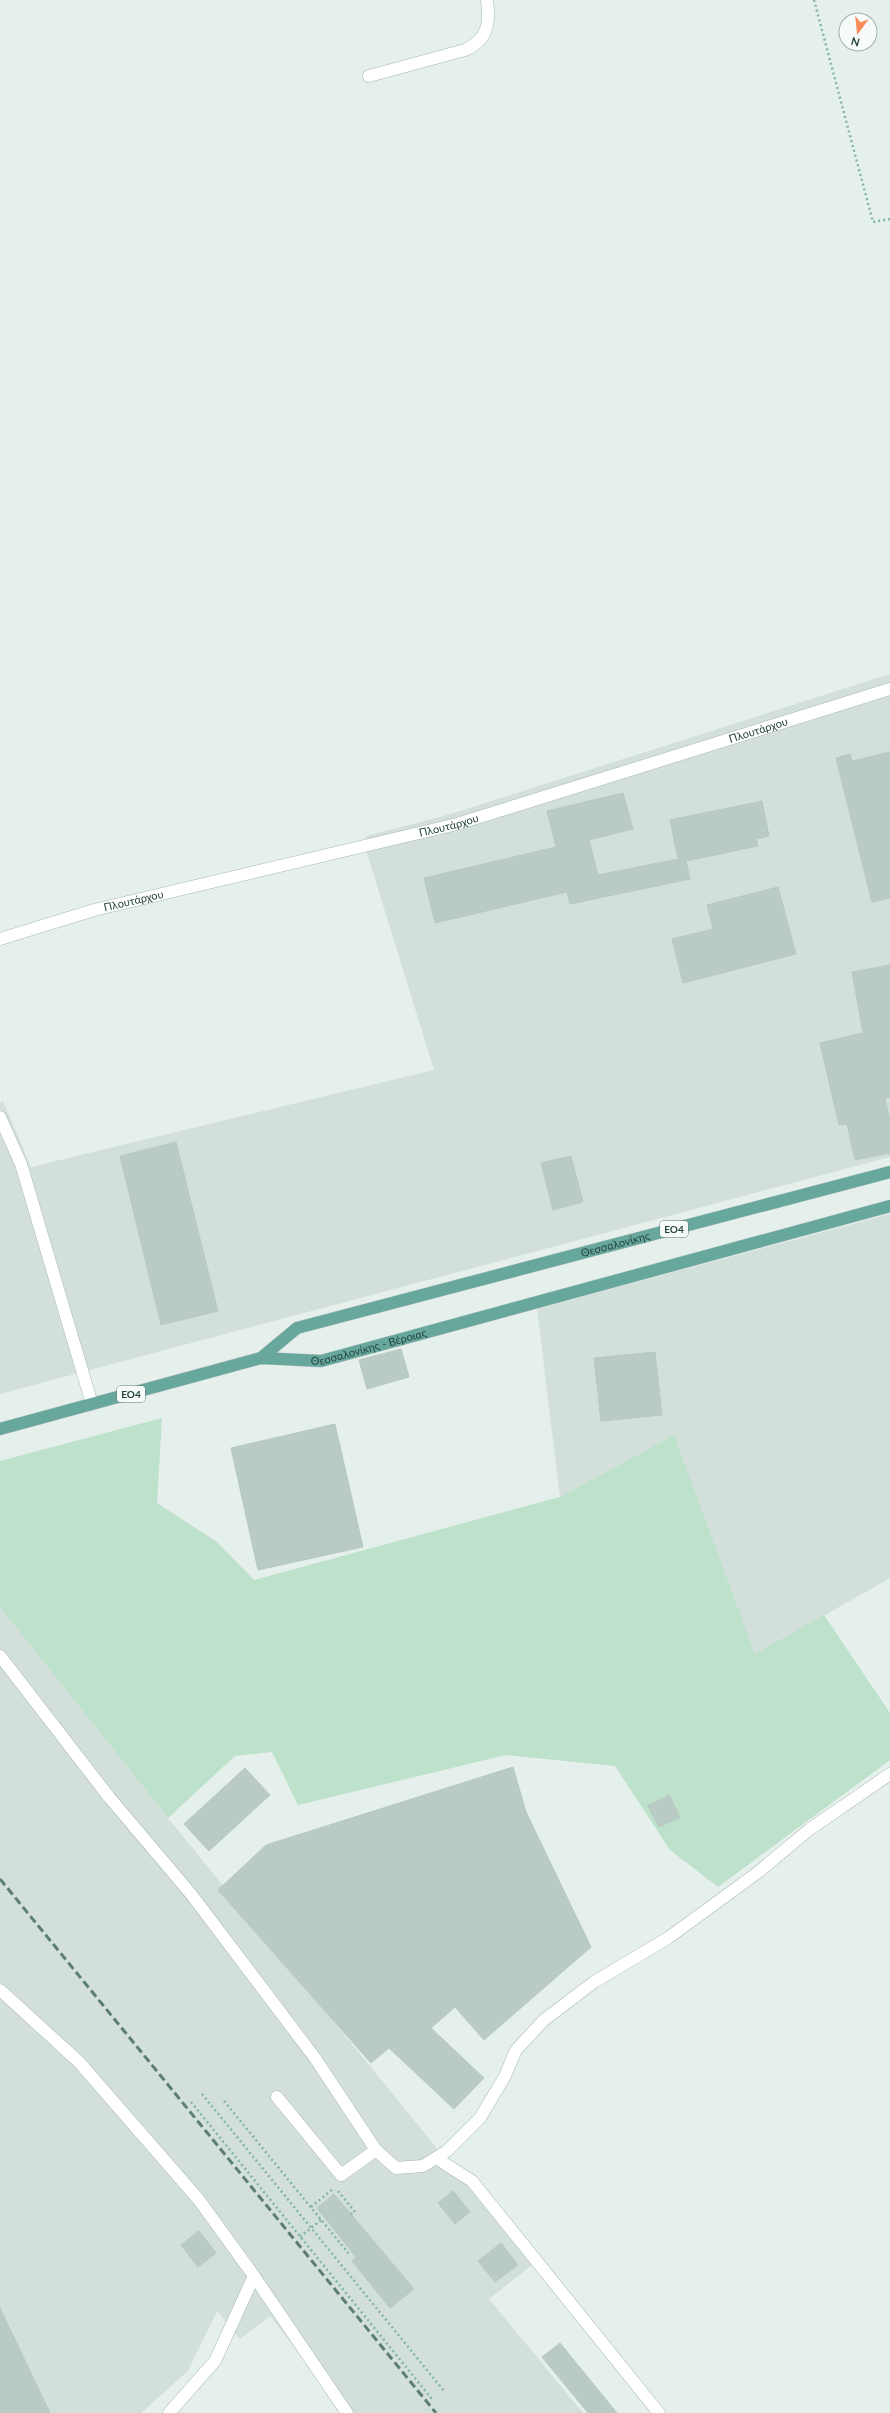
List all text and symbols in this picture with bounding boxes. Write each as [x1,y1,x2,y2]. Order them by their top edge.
north arrow [838,12,878,52]
text: N [850,35,861,50]
street label: Πλουτάρχου [727,714,789,745]
street label: Πλουτάρχου [418,811,480,839]
street label: Πλουτάρχου [102,887,165,913]
road number: ΕΟ4 [660,1221,688,1237]
street label: Θεσσαλονίκης [579,1228,651,1259]
street label: Θεσσαλονίκης - Βέροιας [310,1326,428,1367]
road number: ΕΟ4 [117,1386,145,1402]

